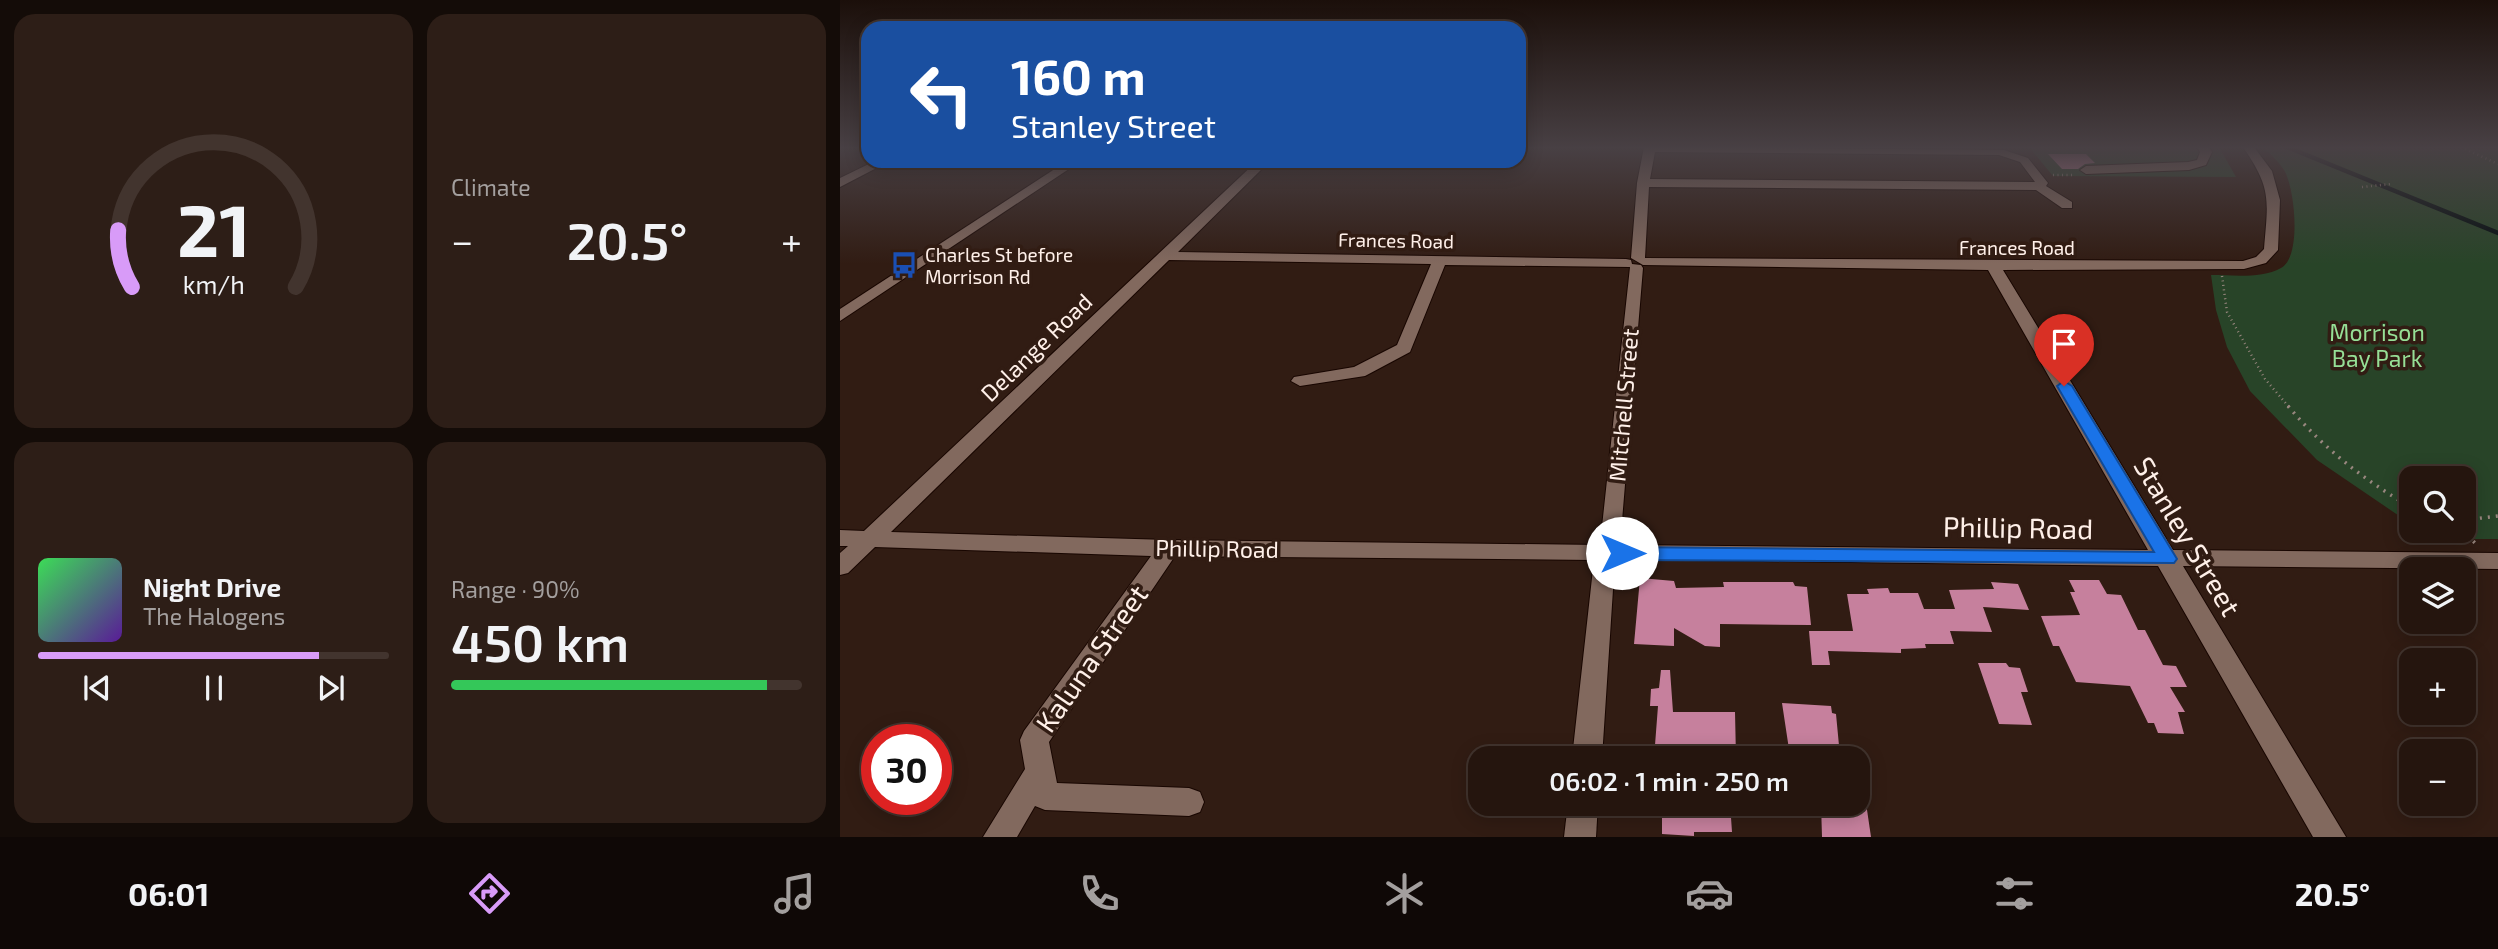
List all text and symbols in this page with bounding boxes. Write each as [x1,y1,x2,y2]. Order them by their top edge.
text: 160 m [1011,46,1146,105]
icon: left [896,49,987,140]
text: Stanley Street [1011,106,1216,144]
text: Climate [451,173,531,201]
text: 21 [177,184,250,272]
text: 20.5° [567,208,688,270]
text: − [451,217,473,263]
text: + [781,217,802,263]
street label: Frances Road [1338,227,1454,253]
street label: Frances Road [1959,236,2075,259]
place label: Charles St before Morrison Rd [925,243,1073,288]
bus stop icon: Charles St before Morrison Rd [889,250,919,280]
text: km/h [182,269,245,299]
street label: Delange Road [975,287,1097,407]
pin [2034,314,2094,386]
park label: Morrison Bay Park [2329,318,2425,372]
icon: arrive [2045,325,2083,363]
street label: Mitchell Street [1602,327,1644,483]
street label: Stanley Street [2127,450,2249,622]
map controls [2399,466,2476,816]
button: search [2399,466,2476,543]
street label: Phillip Road [1943,509,2093,545]
position arrow [1585,516,1659,590]
street label: Phillip Road [1155,533,1279,563]
button: layers [2399,557,2476,634]
text: Night Drive [143,571,281,602]
text: Range · 90% [451,575,580,603]
street label: Kaluna Street [1028,578,1154,738]
text: The Halogens [143,602,285,630]
text: 450 km [451,610,629,672]
button: + [2399,648,2476,725]
icon: previous [78,669,116,707]
icon: pause [195,669,233,707]
icon: next [312,669,350,707]
speed limit sign: 30 [861,724,952,815]
button: − [2399,739,2476,816]
text: 06:02 · 1 min · 250 m [1549,765,1789,796]
icon: directions [465,869,514,918]
icon: music [770,869,819,918]
icon: phone [1075,869,1124,918]
icon: climate [1380,869,1429,918]
icon: car [1685,869,1734,918]
icon: filters [1990,869,2039,918]
text: 06:01 [128,874,209,912]
text: 20.5° [2295,874,2370,912]

